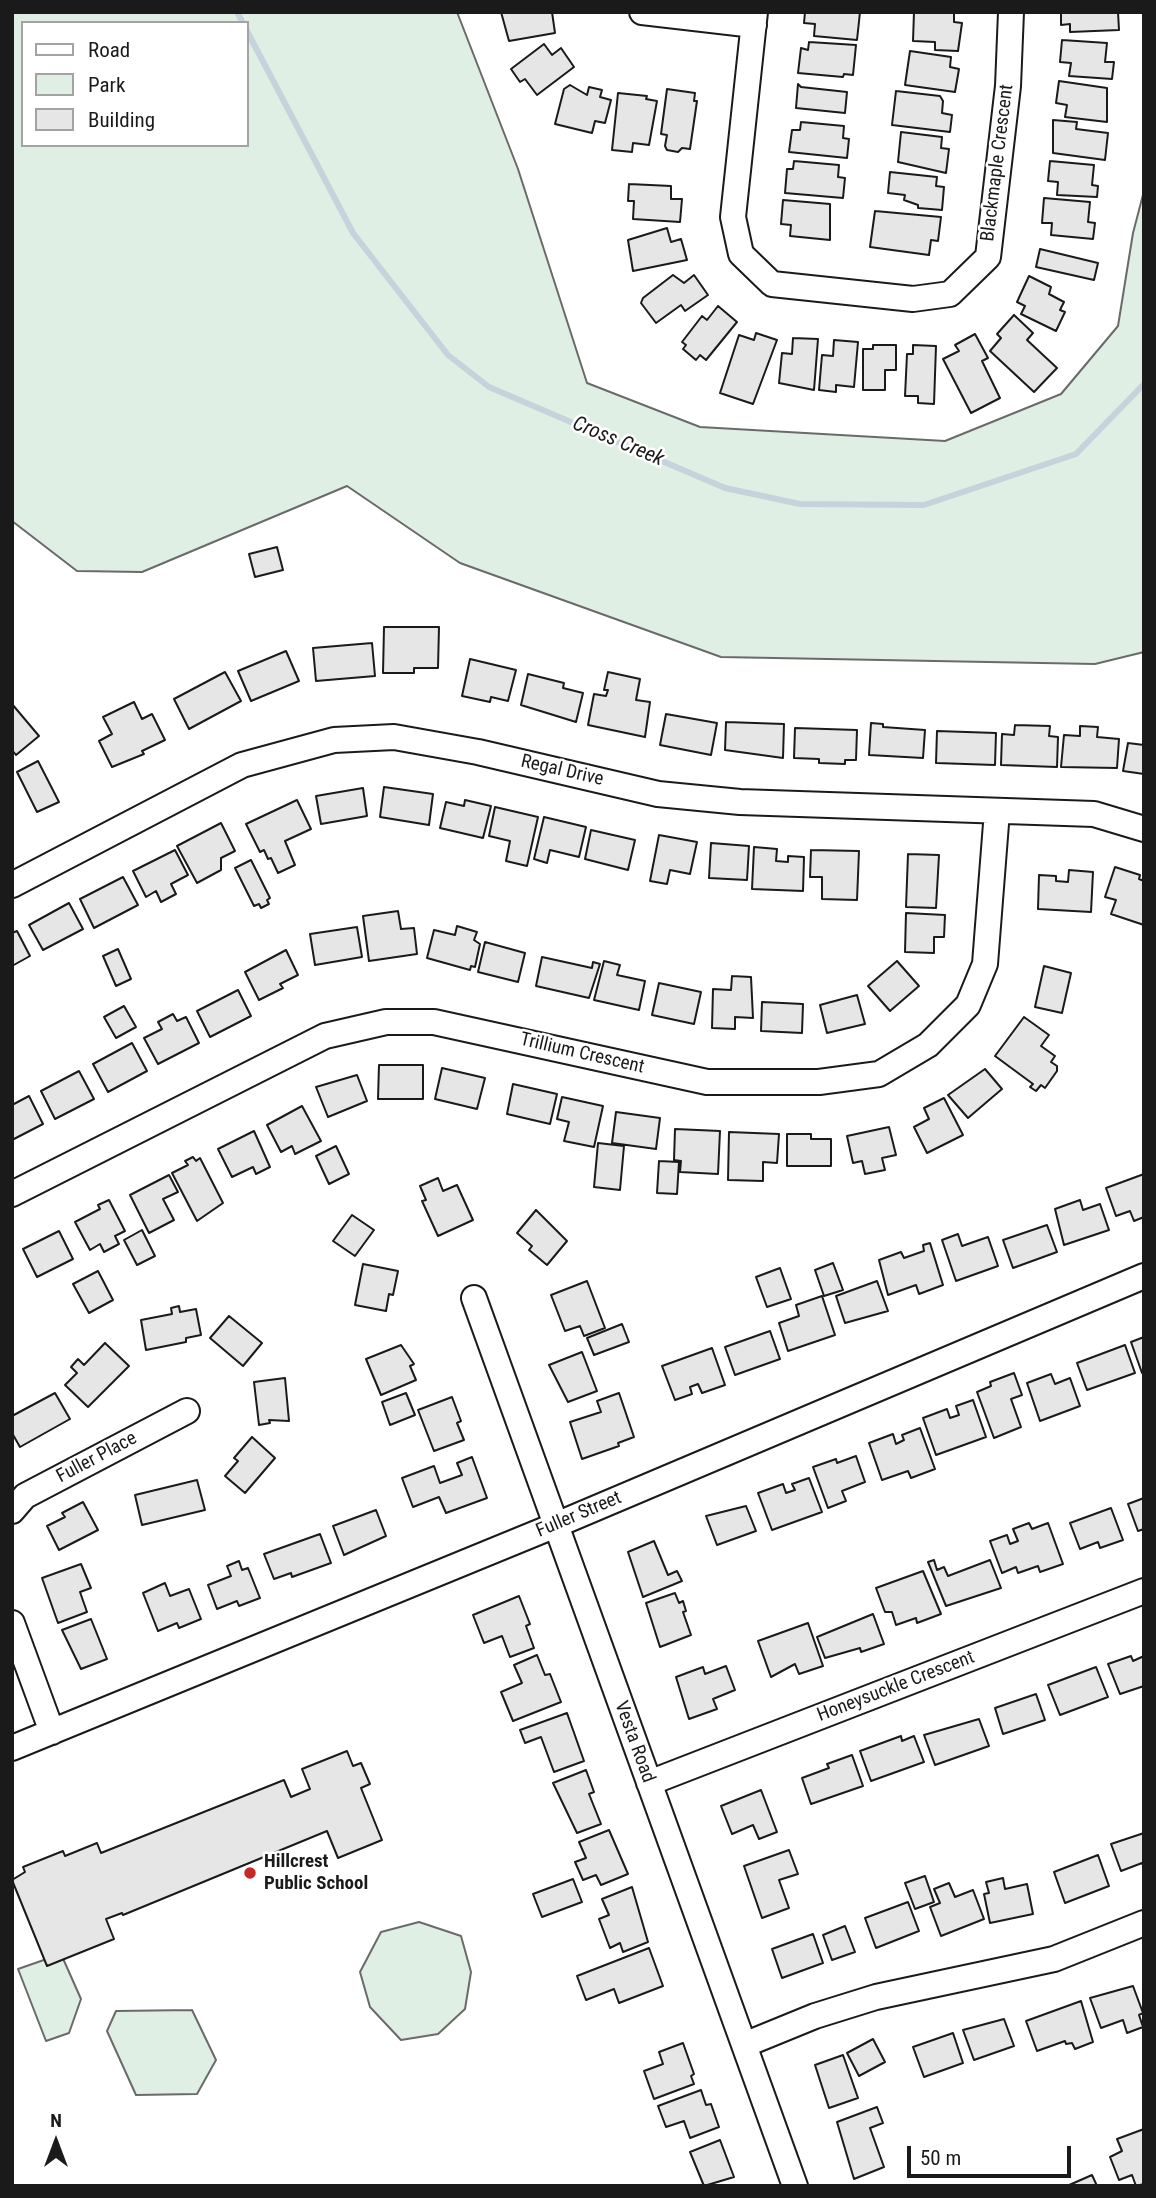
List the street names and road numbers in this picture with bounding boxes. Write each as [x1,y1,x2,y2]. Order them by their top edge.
street label: Blackmaple Crescent [977,83,1019,243]
street label: Regal Drive [518,750,606,792]
street label: Trillium Crescent [518,1029,646,1079]
street label: Fuller Place [53,1427,141,1489]
street label: Fuller Street [533,1487,625,1543]
street label: Honeysuckle Crescent [814,1647,978,1727]
street label: Vesta Road [609,1698,659,1786]

